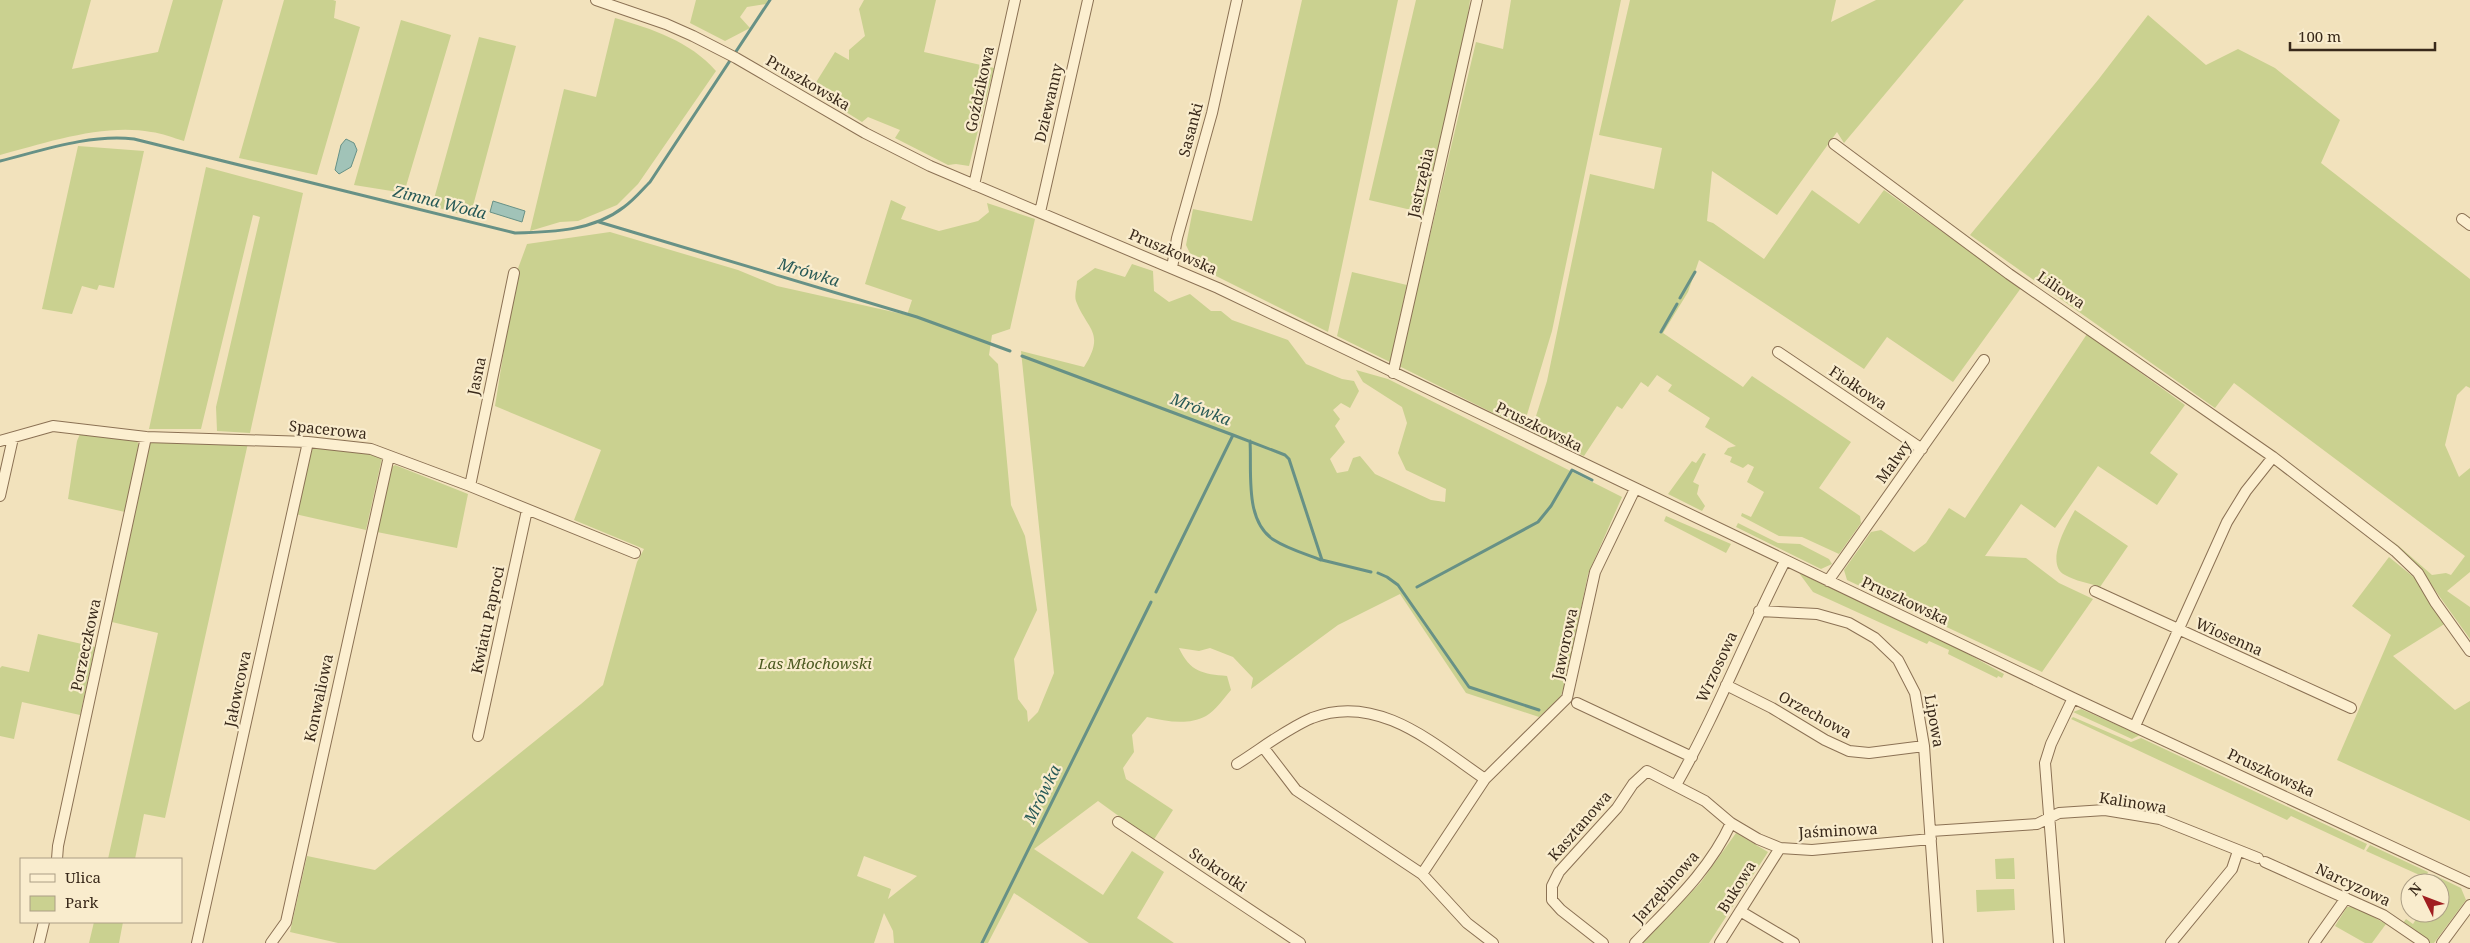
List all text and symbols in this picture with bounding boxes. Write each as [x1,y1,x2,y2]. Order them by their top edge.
scale bar [2290,20,2435,52]
text: 100 m [2298,26,2341,46]
street label: Goździkowa [960,44,998,134]
street label: Pruszkowska [763,50,854,114]
street label: Dziewanny [1029,61,1067,144]
street label: Sasanki [1173,100,1207,159]
street label: Jastrzębia [1402,146,1438,221]
water label: Zimna Woda [390,180,490,224]
street label: Pruszkowska [1126,223,1221,279]
water label: Mrówka [775,252,843,292]
street label: Liliowa [2034,266,2089,312]
street label: Jasna [462,355,490,398]
street label: Fiołkowa [1826,361,1891,414]
water label: Mrówka [1167,387,1235,431]
street label: Pruszkowska [1493,396,1586,456]
street label: Spacerowa [288,415,368,443]
street label: Malwy [1871,435,1916,487]
street label: Kwiatu Paproci [466,564,508,675]
street label: Pruszkowska [1859,571,1952,629]
street label: Porzeczkowa [65,597,105,693]
street label: Jaworowa [1546,606,1581,682]
street label: Wiosenna [2193,612,2266,660]
street label: Wrzosowa [1691,628,1741,705]
street label: Jałowcowa [219,649,255,730]
street label: Konwaliowa [299,652,337,744]
park label: Las Młochowski [757,653,872,673]
street label: Orzechowa [1775,686,1856,742]
street label: Lipowa [1921,693,1949,749]
street label: Pruszkowska [2225,743,2318,801]
water label: Mrówka [1018,760,1066,828]
street label: Kasztanowa [1543,786,1615,865]
street label: Kalinowa [2098,787,2168,817]
street label: Jaśminowa [1797,818,1878,842]
street label: Stokrotki [1186,843,1251,896]
street label: Jarzębinowa [1627,846,1703,927]
street label: Bukowa [1712,857,1760,916]
legend [20,858,182,923]
street label: Narcyzowa [2313,858,2394,910]
text: Ulica [65,867,101,887]
north arrow [2400,873,2450,923]
text: N [2404,879,2426,899]
text: Park [65,892,99,912]

